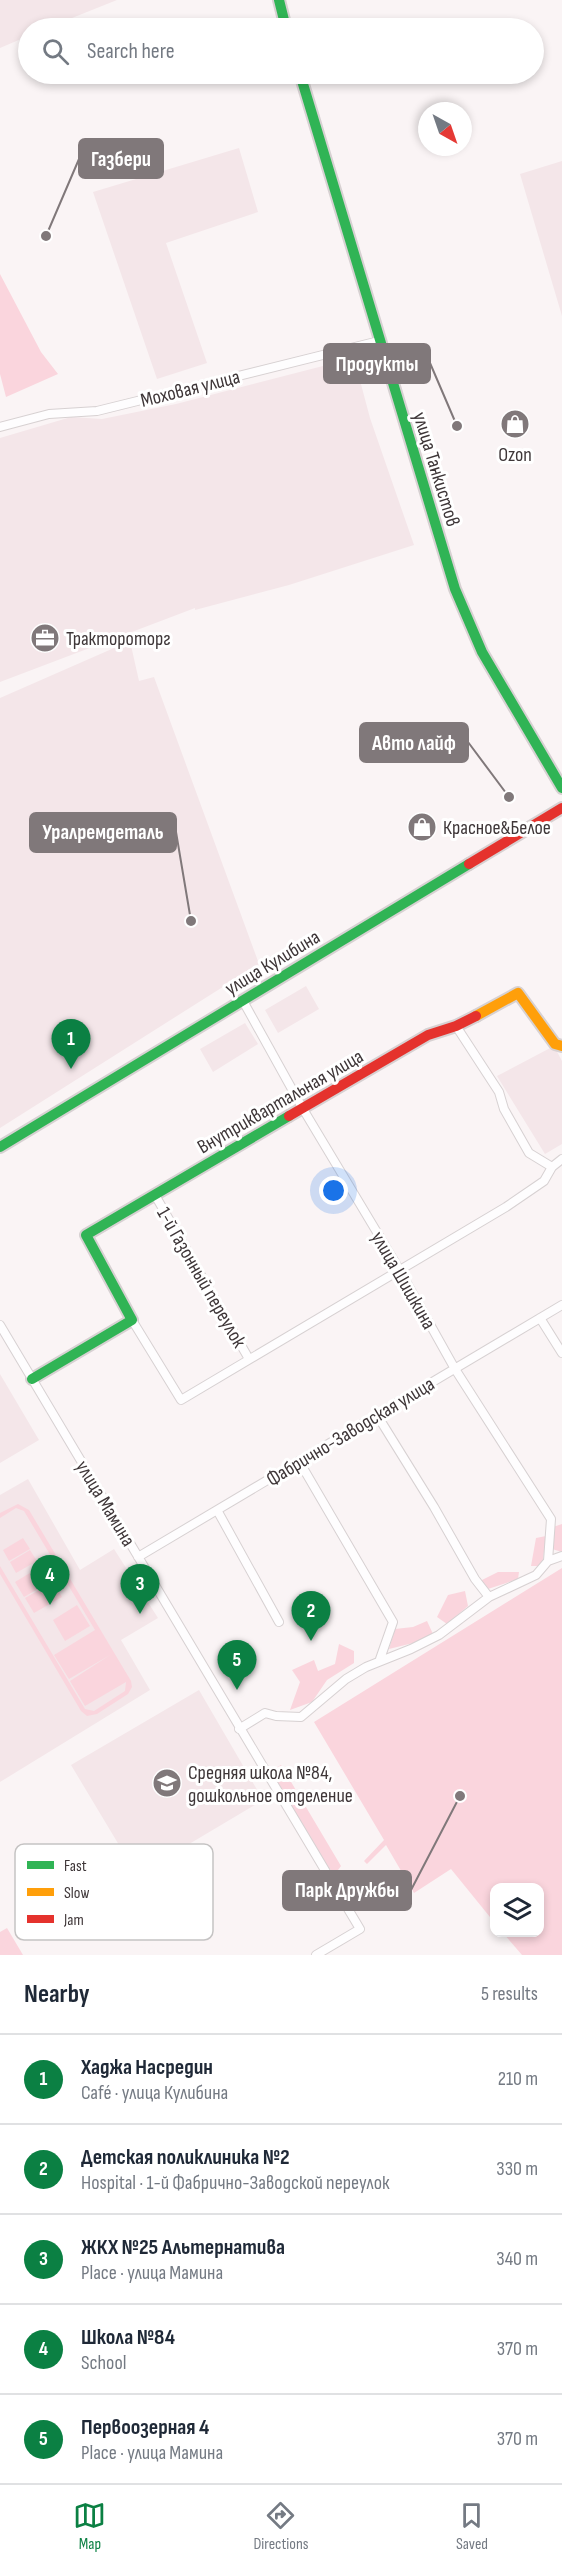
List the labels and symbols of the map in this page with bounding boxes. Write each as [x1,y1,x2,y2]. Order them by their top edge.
north arrow [418,102,472,156]
callout: Газбери [79,139,163,178]
text: Газбери [91,147,151,172]
callout: Продукты [324,344,430,383]
text: Продукты [336,352,418,377]
street label: Моховая улица [138,365,242,413]
shop icon: Ozon [499,408,531,440]
street label: улица Танкистов [407,409,465,529]
place label: Ozon [498,443,532,467]
office icon: Трактороторг [29,622,61,654]
place label: Трактороторг [66,627,171,651]
callout: Авто лайф [360,723,468,762]
text: Авто лайф [371,731,456,756]
shop icon: Красное&Белое [406,811,438,843]
callout: Уралремдеталь [30,813,176,852]
place label: Красное&Белое [443,816,551,840]
text: Уралремдеталь [42,820,164,845]
street label: улица Кулибина [221,925,324,1001]
pin: 1 [52,1020,90,1069]
street label: Внутриквартальная улица [193,1045,368,1159]
your location [319,1176,348,1205]
street label: 1-й Газонный переулок [151,1203,251,1352]
street label: улица Шишкина [366,1227,441,1334]
street label: Фабрично-Заводская улица [262,1372,439,1492]
street label: улица Мамина [70,1456,140,1551]
pin: 4 [31,1556,70,1605]
pin: 3 [120,1564,160,1614]
pin: 2 [292,1592,330,1641]
pin: 5 [218,1640,256,1690]
place label: Средняя школа №84, дошкольное отделение [188,1761,353,1808]
school or university icon: Средняя школа №84, дошкольное отделение [151,1767,183,1799]
legend [15,1844,213,1940]
text: Fast [64,1857,87,1876]
callout: Парк Дружбы [283,1871,411,1910]
text: Парк Дружбы [295,1878,399,1903]
text: Slow [64,1884,89,1903]
text: Jam [63,1911,84,1930]

